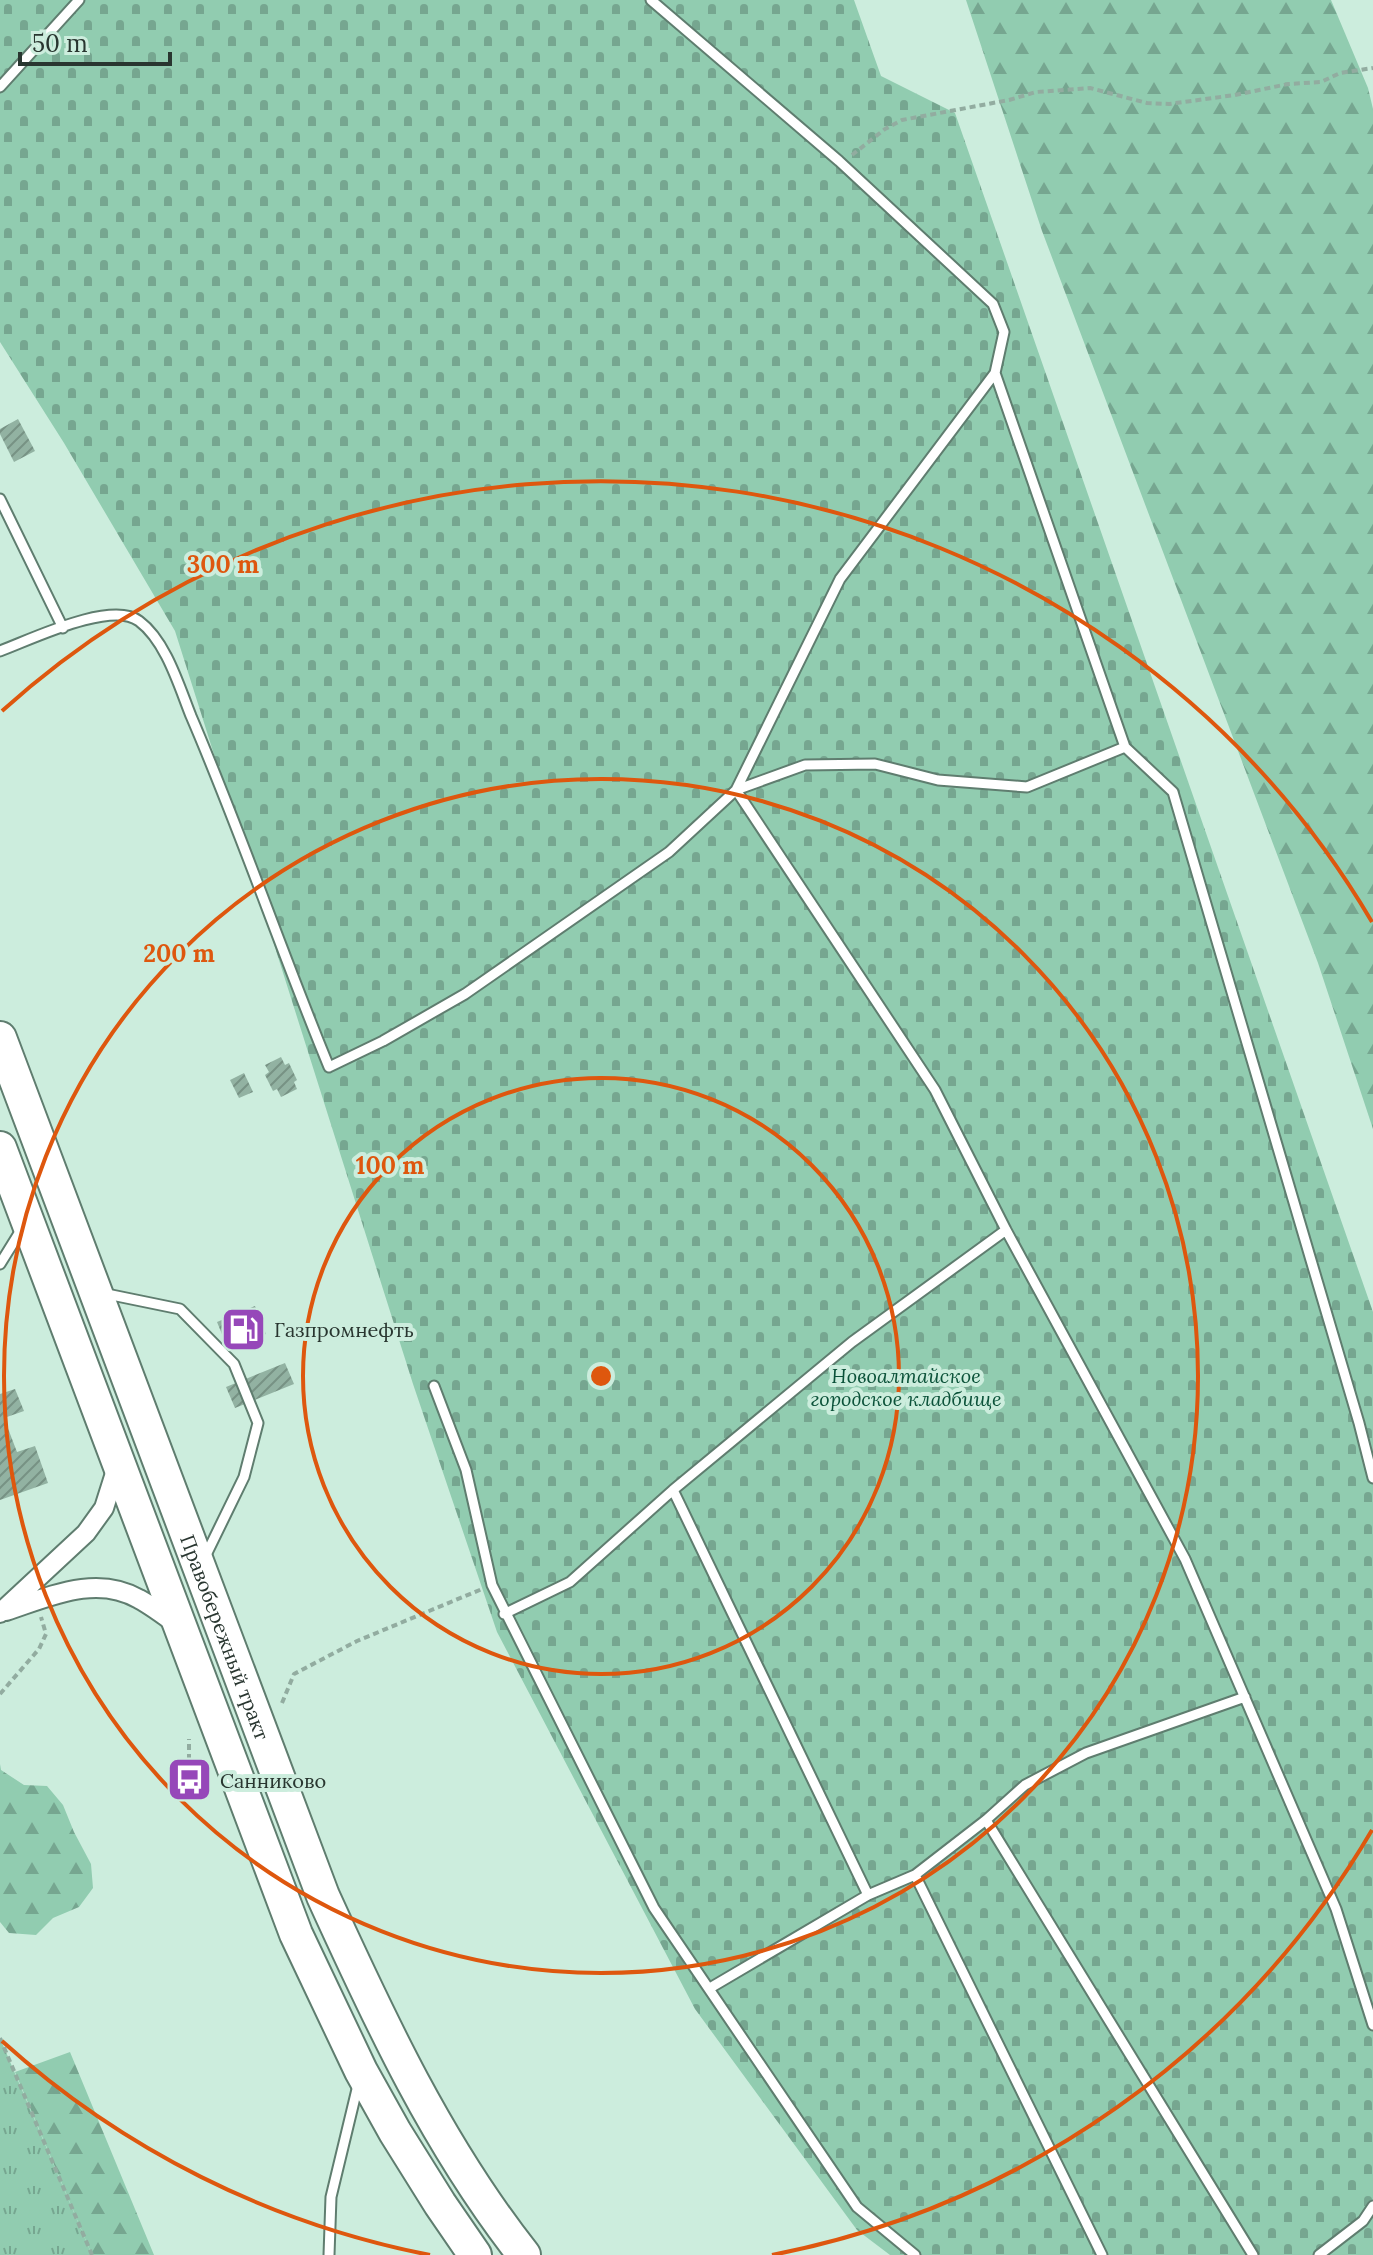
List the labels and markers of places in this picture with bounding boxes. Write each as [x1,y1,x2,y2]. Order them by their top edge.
fuel station icon: Газпромнефть [219,1305,267,1353]
place label: Газпромнефть [274,1317,414,1342]
centre of rings [587,1362,615,1390]
bus stop icon: Санниково [165,1756,213,1804]
place label: Санниково [220,1768,326,1793]

